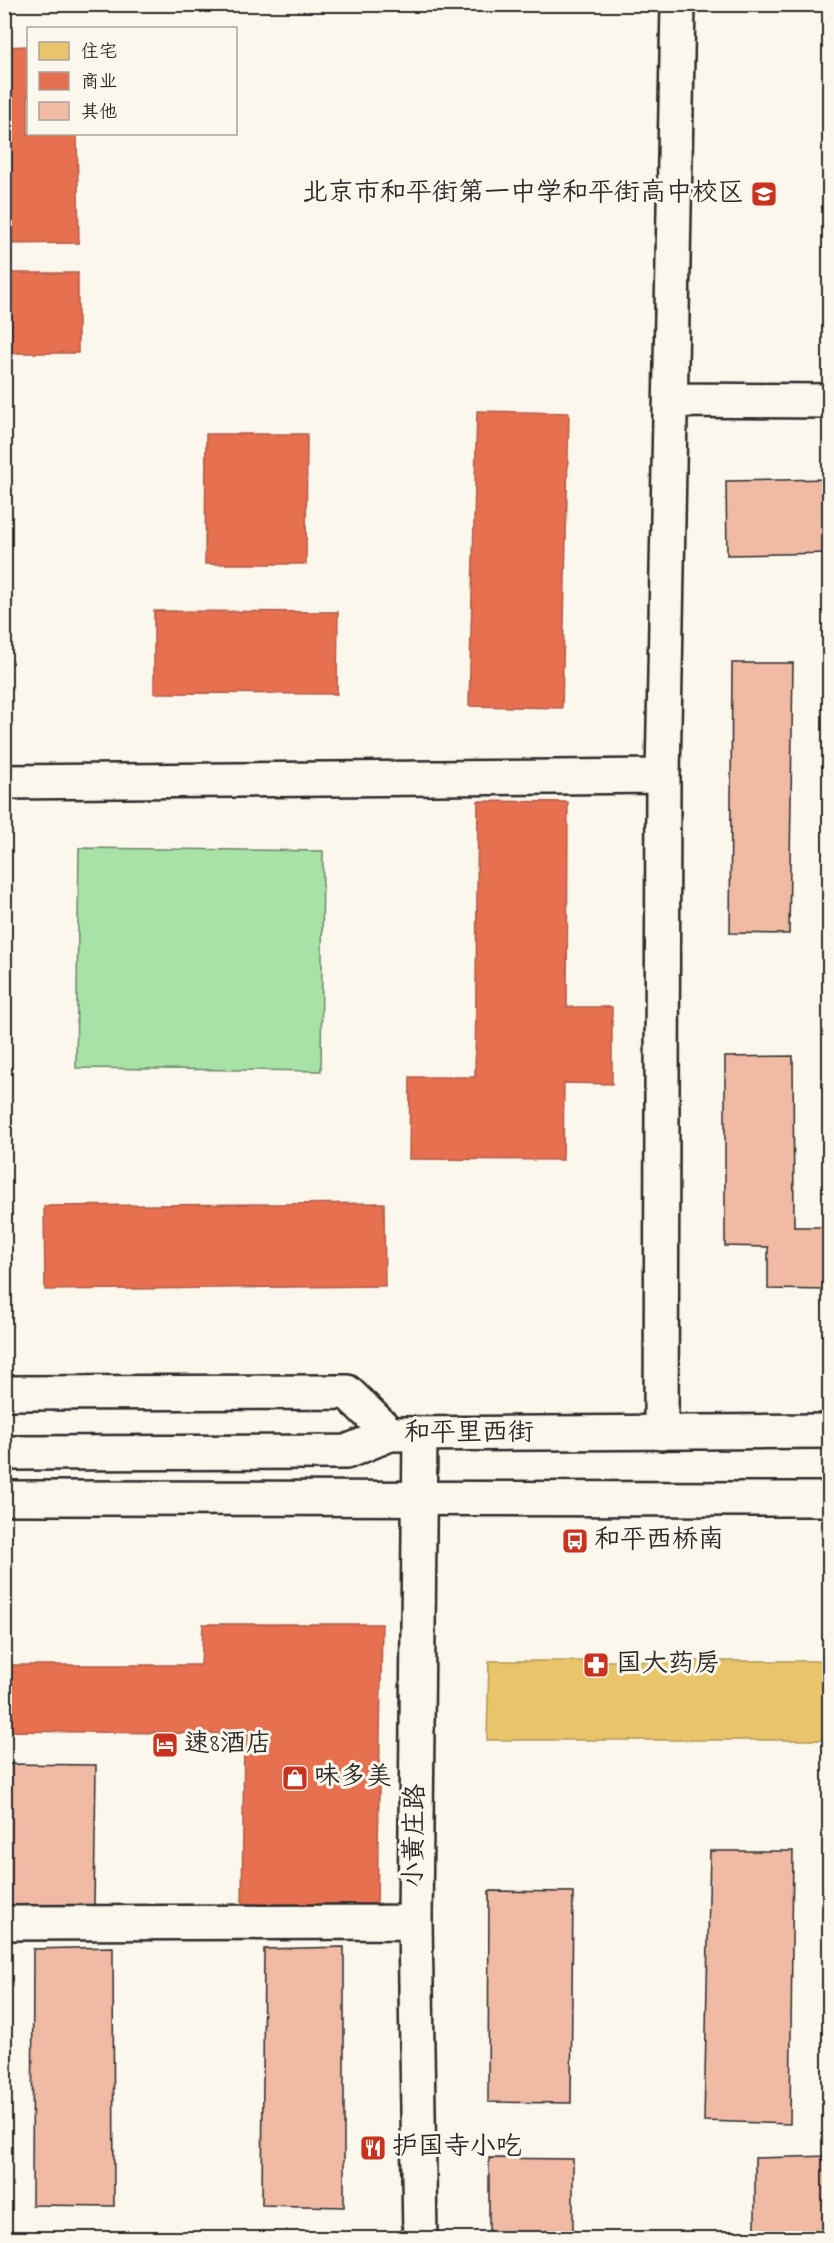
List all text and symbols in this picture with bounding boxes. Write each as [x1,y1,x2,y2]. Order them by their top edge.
legend [27,27,237,135]
text: 住宅 [81,40,117,66]
text: 商业 [81,70,117,96]
text: 其他 [81,100,117,126]
place label: 北京市和平街第一中学和平街高中校区 [302,175,744,213]
school or university icon: 北京市和平街第一中学和平街高中校区 [749,179,779,209]
street label: 和平里西街 [404,1415,534,1453]
place label: 和平西桥南 [594,1522,724,1560]
bus stop icon: 和平西桥南 [560,1526,590,1556]
place label: 国大药房 [616,1646,720,1684]
pharmacy icon: 国大药房 [581,1650,611,1680]
place label: 速8酒店 [184,1726,272,1764]
hotel icon: 速8酒店 [150,1730,180,1760]
place label: 味多美 [314,1759,392,1797]
shop icon: 味多美 [280,1763,310,1793]
street label: 小黄庄路 [396,1784,436,1888]
place label: 护国寺小吃 [392,2129,522,2167]
restaurant icon: 护国寺小吃 [358,2133,388,2163]

